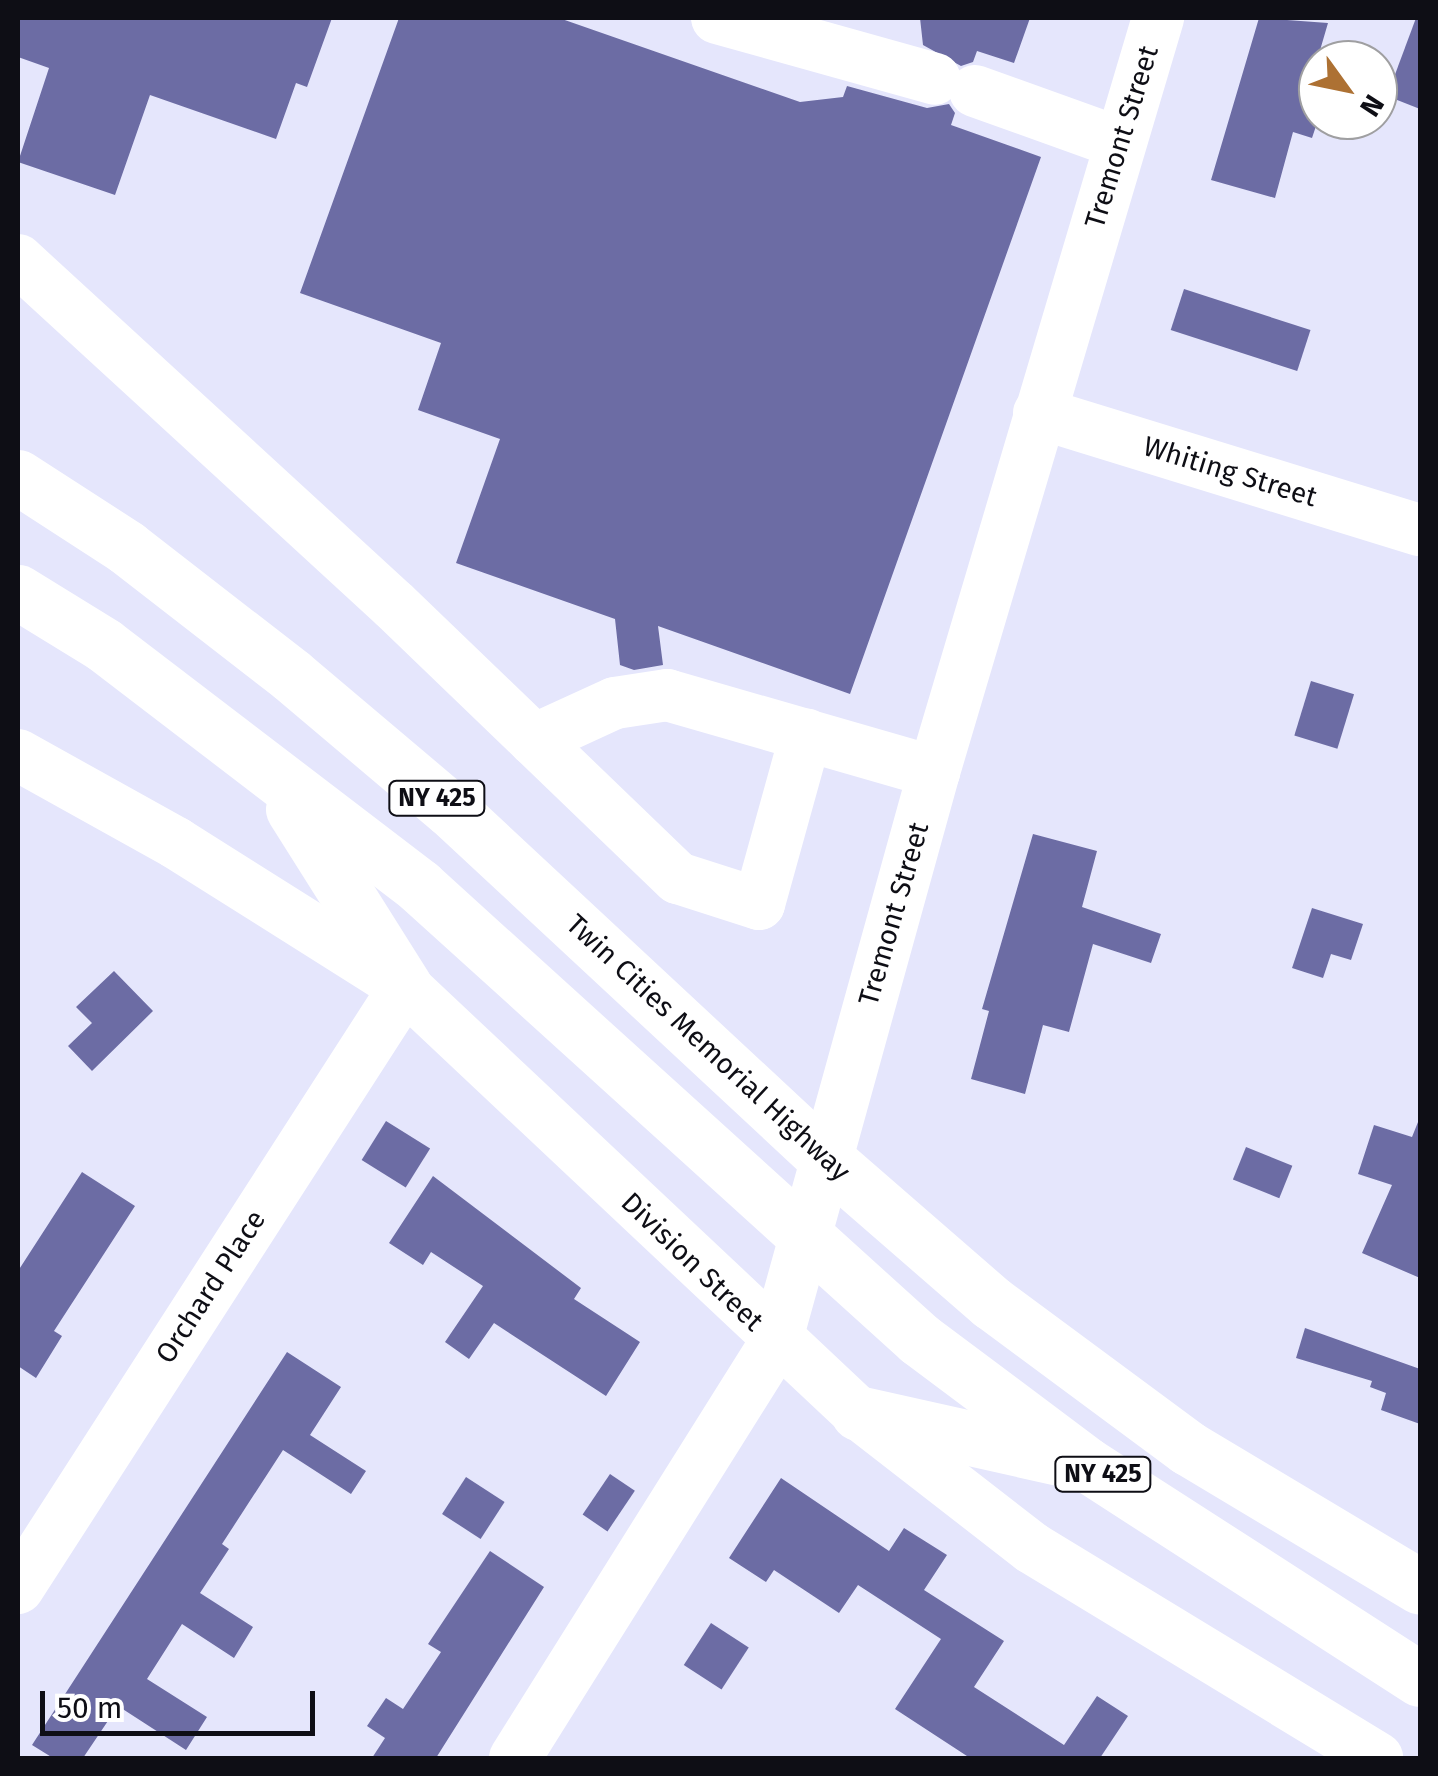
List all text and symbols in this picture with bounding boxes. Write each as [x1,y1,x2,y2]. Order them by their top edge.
north arrow [1298,40,1398,140]
street label: Tremont Street [1078,42,1166,232]
text: N [1353,89,1391,122]
street label: Whiting Street [1139,430,1321,514]
road number: NY 425 [387,778,487,818]
street label: Tremont Street [852,818,936,1010]
street label: Twin Cities Memorial Highway [559,908,857,1188]
street label: Division Street [614,1186,770,1338]
street label: Orchard Place [149,1204,273,1370]
road number: NY 425 [1053,1454,1153,1494]
scale bar [45,1671,320,1733]
text: 50 m [57,1690,122,1726]

